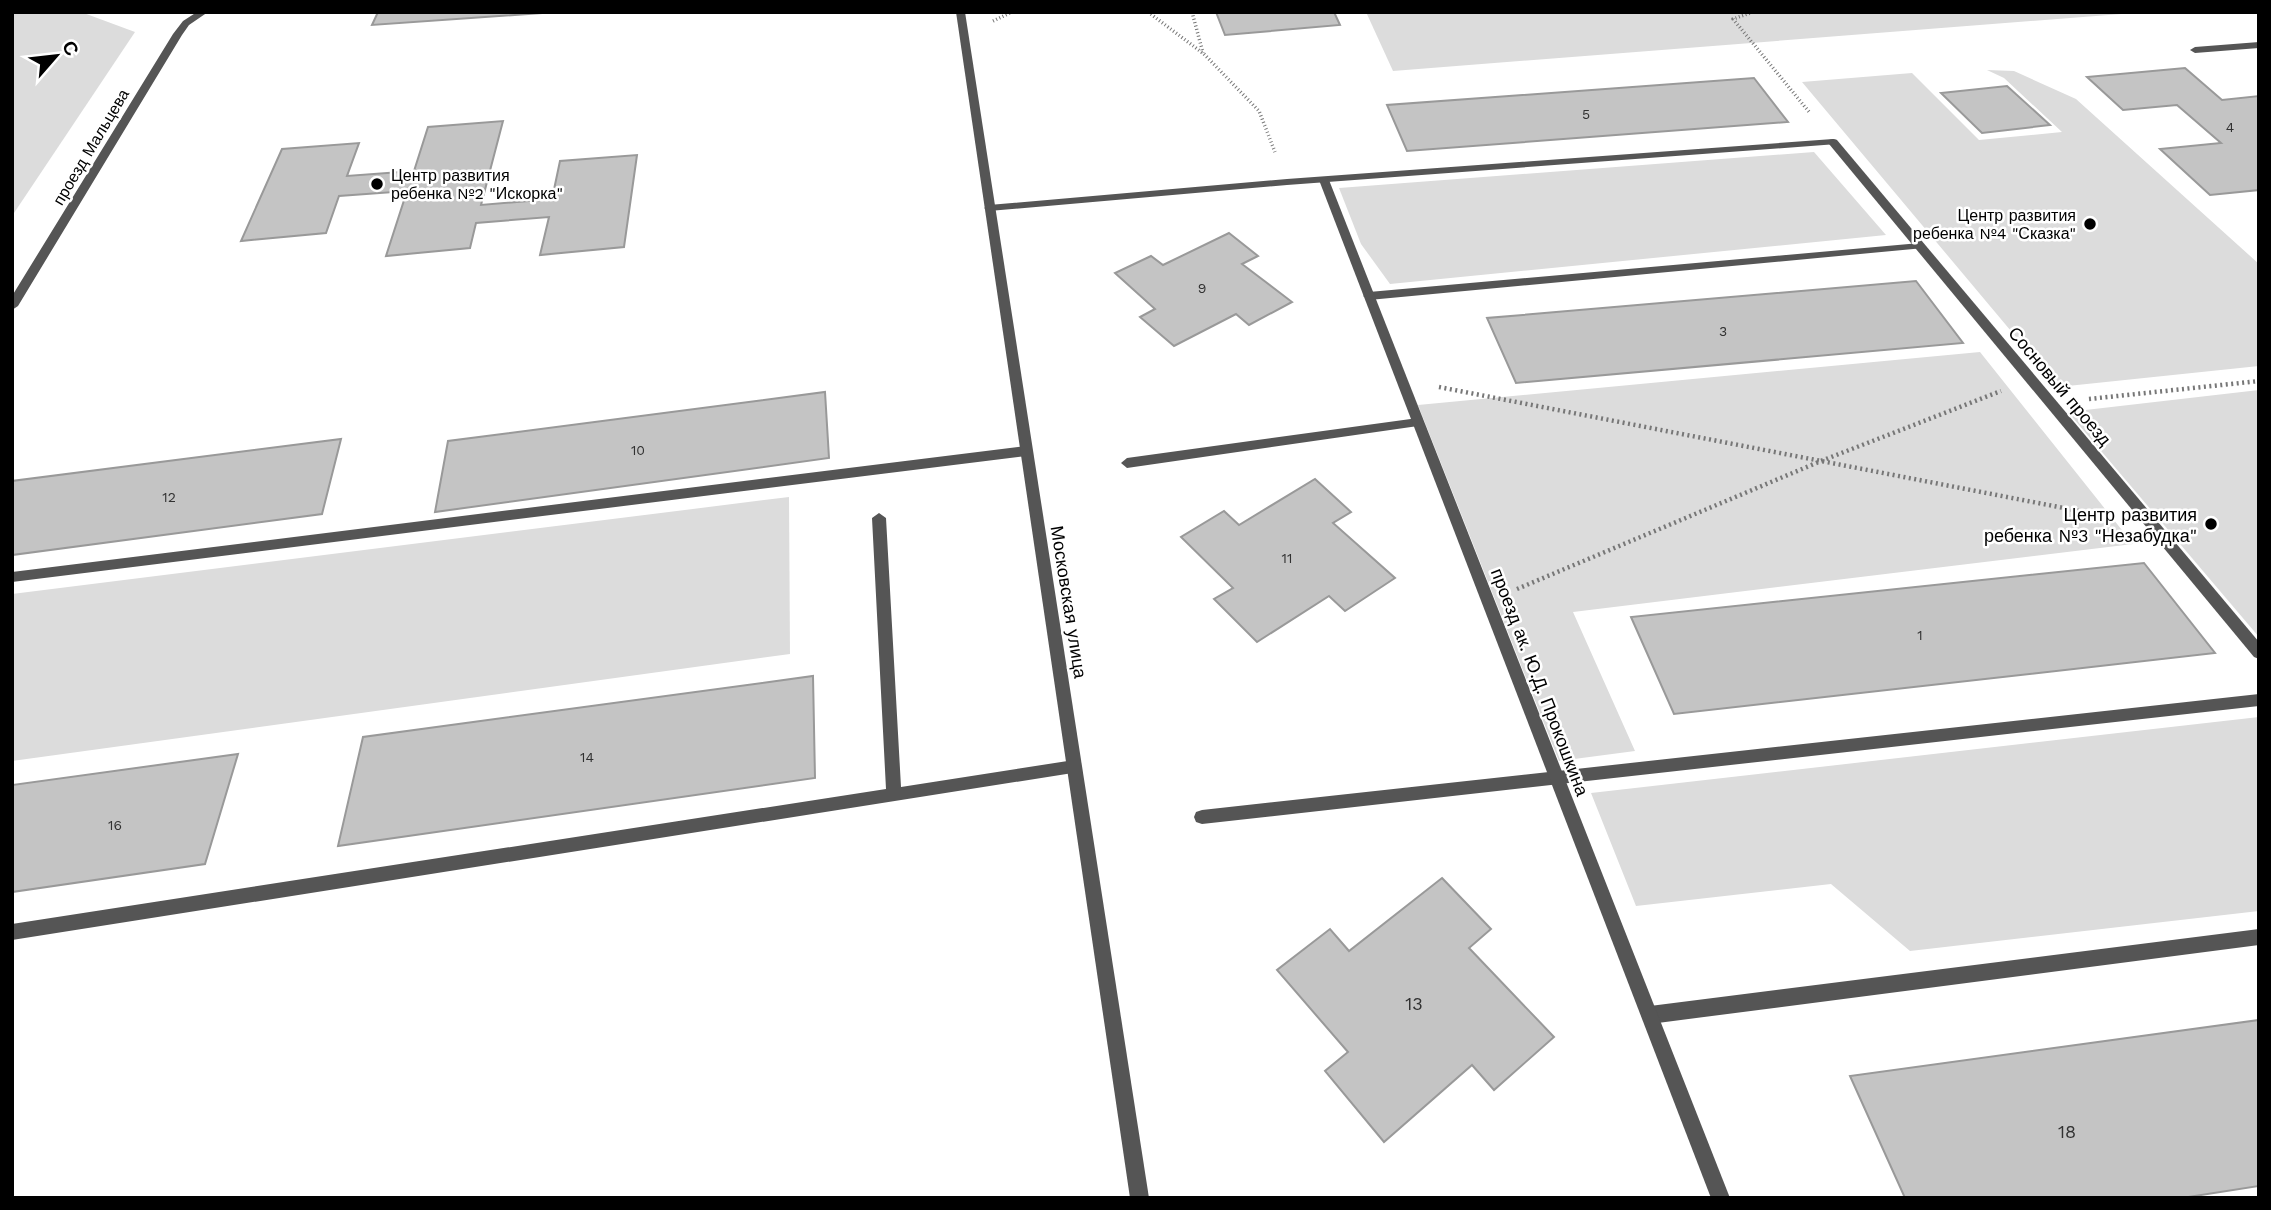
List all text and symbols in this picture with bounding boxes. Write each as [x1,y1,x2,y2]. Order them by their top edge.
north arrow [21,21,91,91]
text: С [57,37,84,60]
street label: проезд Мальцева [49,85,133,208]
house number: 5 [1582,106,1590,122]
house number: 4 [2226,119,2234,135]
place label: Центр развития ребенка №2 "Искорка" [391,166,563,203]
marker: Центр развития ребенка №2 "Искорка" [369,176,385,192]
place label: Центр развития ребенка №4 "Сказка" [1913,206,2076,243]
marker: Центр развития ребенка №4 "Сказка" [2082,216,2098,232]
house number: 9 [1198,280,1206,296]
street label: Сосновый проезд [2004,322,2116,450]
house number: 3 [1719,323,1727,339]
house number: 10 [631,442,645,458]
house number: 12 [162,489,176,505]
place label: Центр развития ребенка №3 "Незабудка" [1984,504,2197,546]
marker: Центр развития ребенка №3 "Незабудка" [2203,516,2219,532]
street label: Московская улица [1047,524,1092,681]
house number: 11 [1282,550,1292,566]
street label: проезд ак. Ю.Д. Прокошкина [1487,565,1594,800]
house number: 1 [1917,627,1923,643]
house number: 14 [580,749,594,765]
house number: 16 [108,817,122,833]
house number: 13 [1405,993,1423,1014]
house number: 18 [2058,1121,2076,1142]

